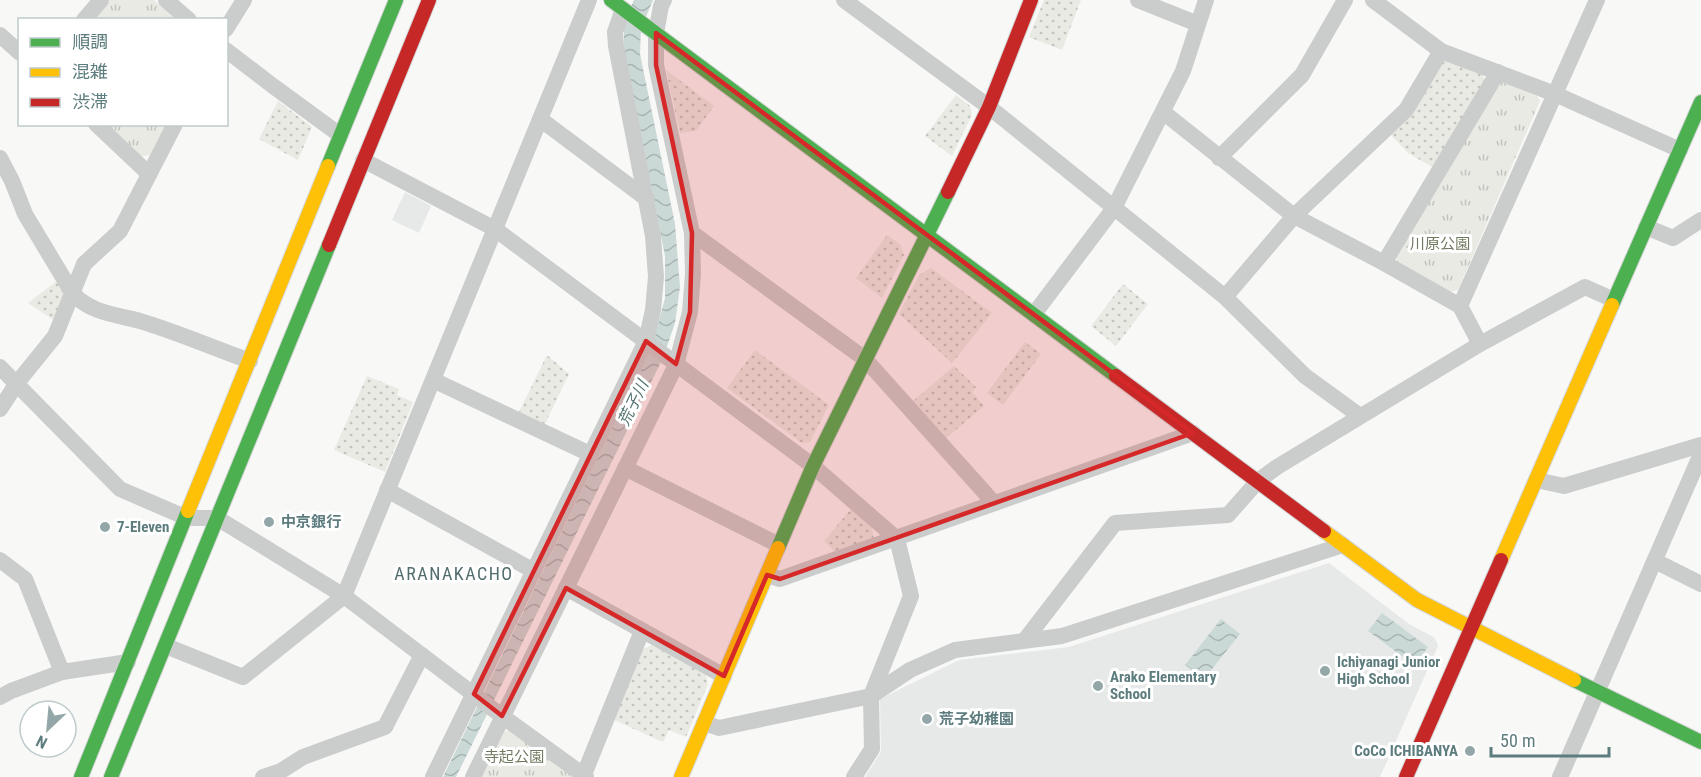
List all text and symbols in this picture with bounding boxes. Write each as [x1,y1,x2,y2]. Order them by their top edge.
legend [18,18,228,126]
text: 順調 [72,31,108,52]
text: 混雑 [72,61,108,82]
text: 渋滞 [72,91,108,112]
park label: 川原公園 [1410,235,1470,253]
water label: 荒子川 [614,375,653,429]
place label: 中京銀行 [281,513,341,531]
marker: 中京銀行 [262,515,276,529]
place label: 7-Eleven [117,518,169,536]
marker: 7-Eleven [98,520,112,534]
district label: ARANAKACHO [394,563,514,584]
place label: Ichiyanagi Junior High School [1337,653,1440,688]
marker: Ichiyanagi Junior High School [1318,664,1332,678]
place label: Arako Elementary School [1110,668,1217,703]
marker: Arako Elementary School [1091,679,1105,693]
north arrow [18,699,78,759]
place label: 荒子幼稚園 [939,710,1014,728]
marker: 荒子幼稚園 [920,712,934,726]
scale bar [1491,720,1610,758]
text: 50 m [1500,730,1535,751]
text: N [33,731,50,753]
place label: CoCo ICHIBANYA [1354,742,1458,760]
marker: CoCo ICHIBANYA [1463,744,1477,758]
park label: 寺起公園 [484,748,544,766]

